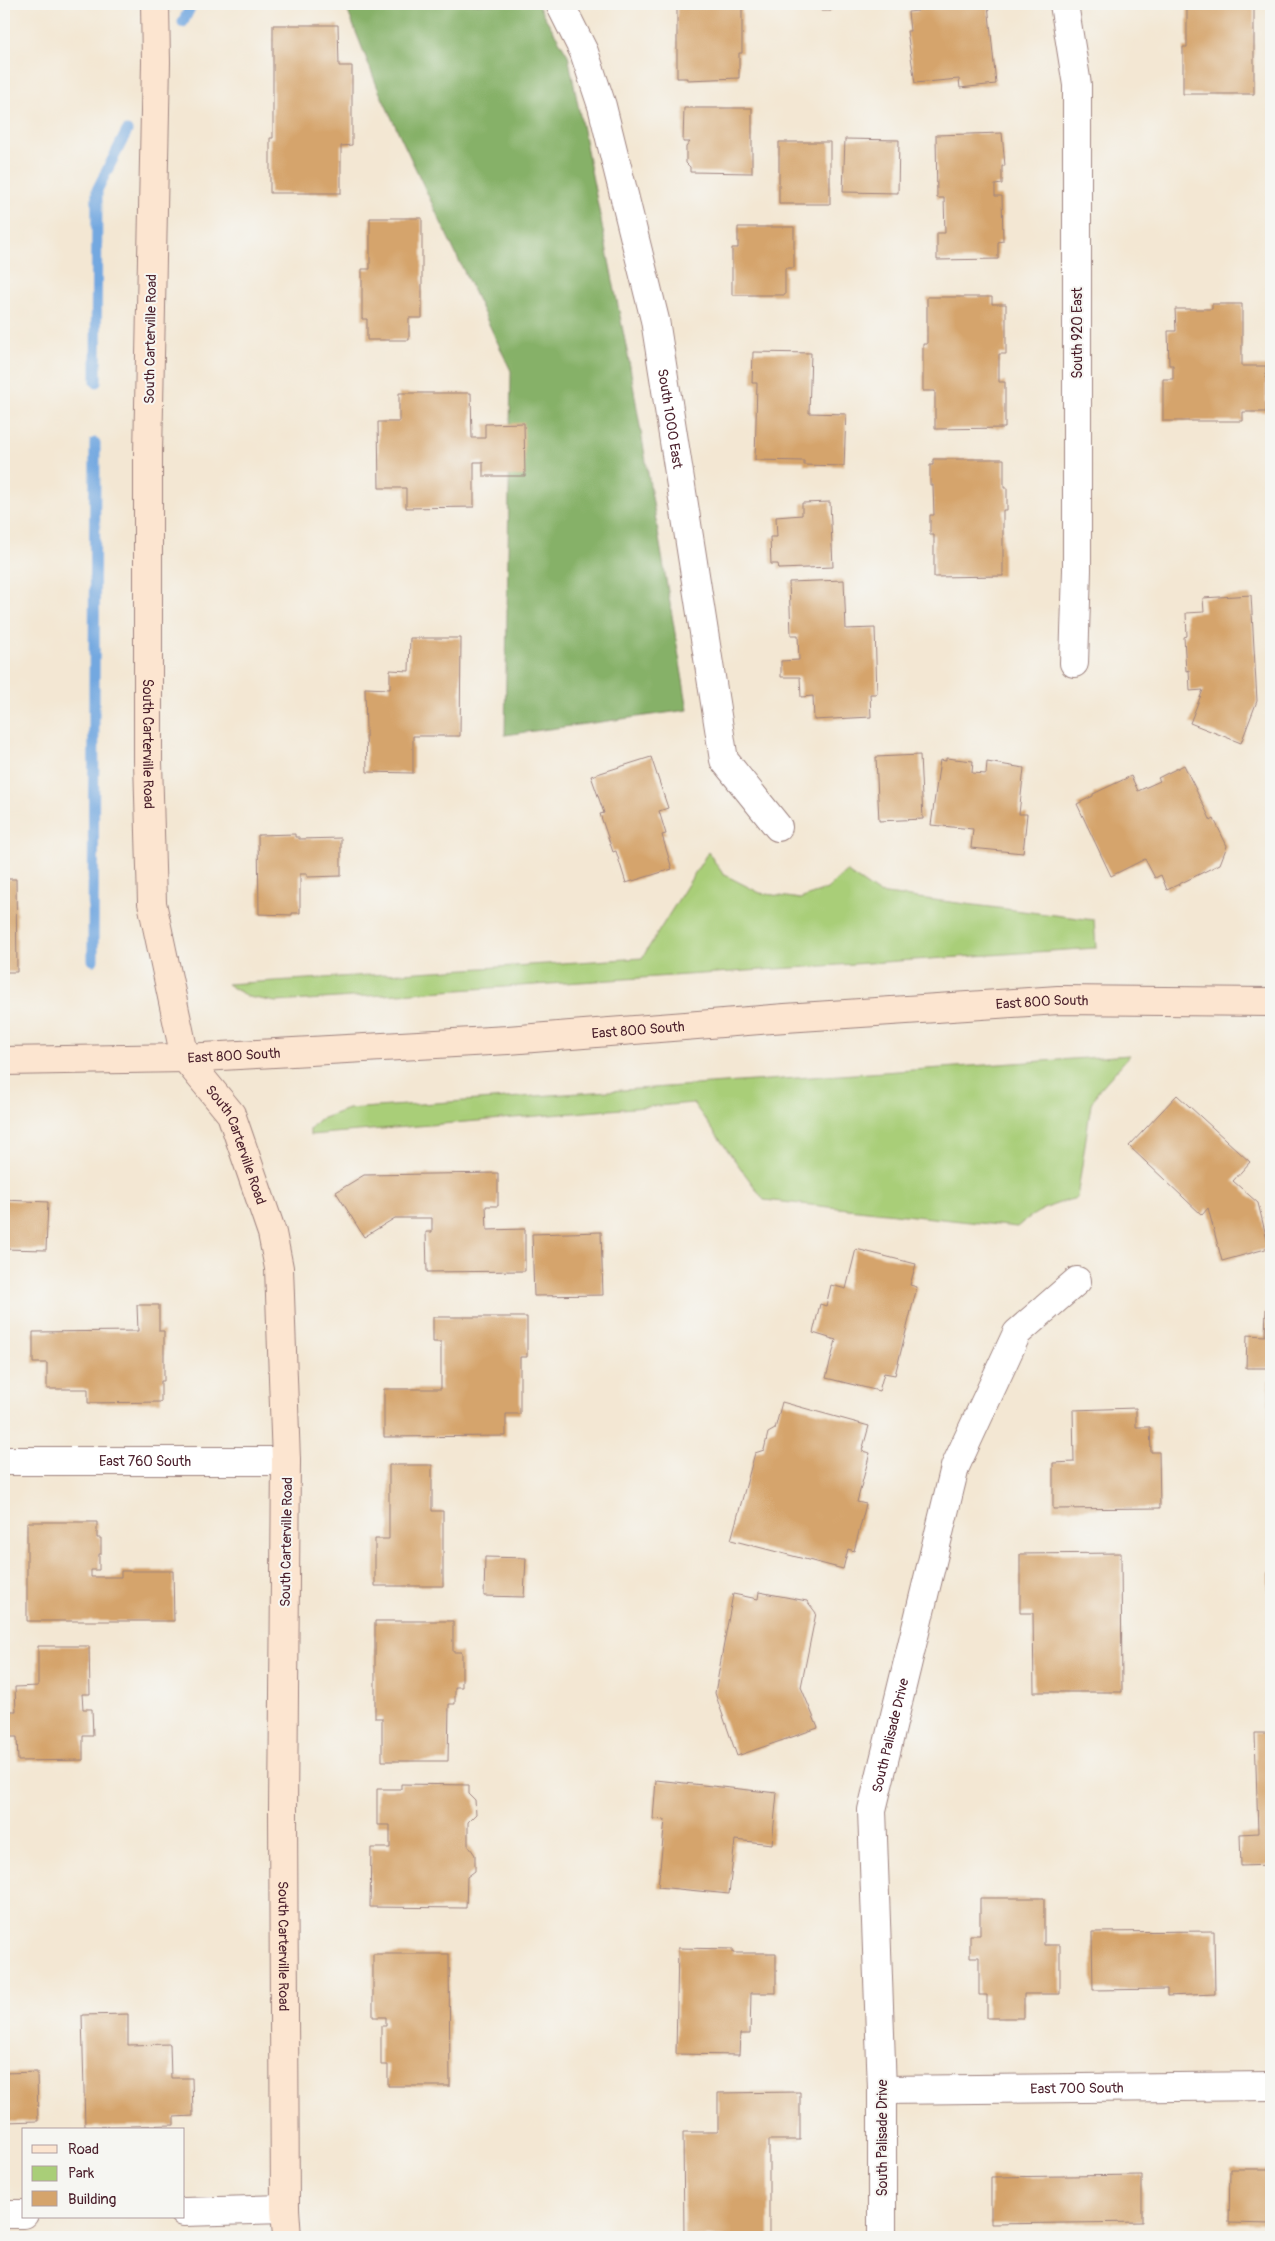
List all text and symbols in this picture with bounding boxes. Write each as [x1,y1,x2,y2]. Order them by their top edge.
street label: South Carterville Road [141,274,160,404]
street label: South 920 East [1069,287,1086,379]
street label: South 1000 East [654,368,686,470]
street label: South Carterville Road [139,679,157,809]
street label: East 800 South [995,992,1089,1013]
street label: East 800 South [591,1018,685,1042]
street label: East 800 South [187,1045,281,1067]
street label: South Carterville Road [202,1082,270,1207]
street label: East 760 South [99,1453,191,1470]
street label: South Carterville Road [277,1477,296,1607]
street label: South Palisade Drive [869,1676,913,1794]
street label: South Carterville Road [274,1881,292,2011]
street label: South Palisade Drive [874,2079,891,2197]
street label: East 700 South [1030,2080,1124,2097]
legend [22,2128,185,2218]
text: Road [68,2140,99,2159]
text: Park [68,2164,95,2183]
text: Building [68,2190,116,2209]

